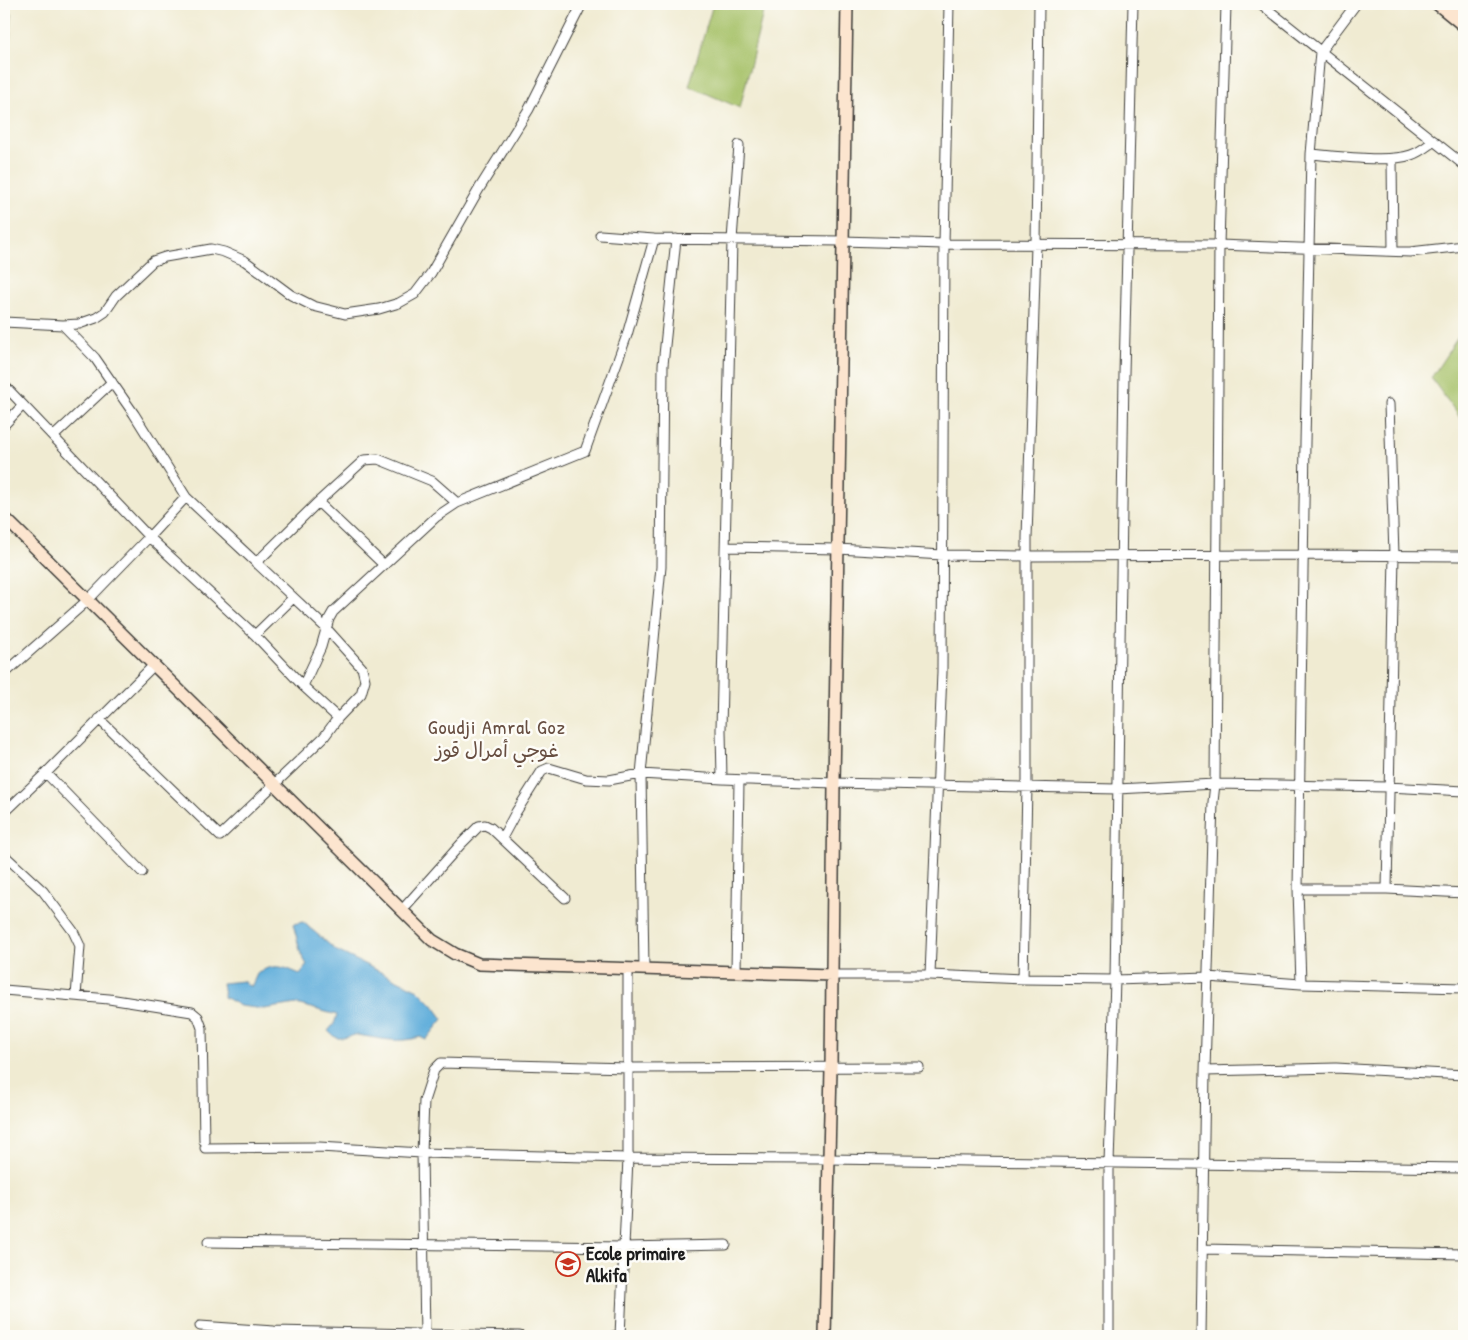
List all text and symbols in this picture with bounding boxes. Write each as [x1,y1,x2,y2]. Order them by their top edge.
district label: Goudji Amral Goz غوجي أمرال قوز [428,713,566,768]
place label: Ecole primaire Alkifa [586,1240,686,1288]
school or university icon: Ecole primaire Alkifa [555,1251,581,1277]

